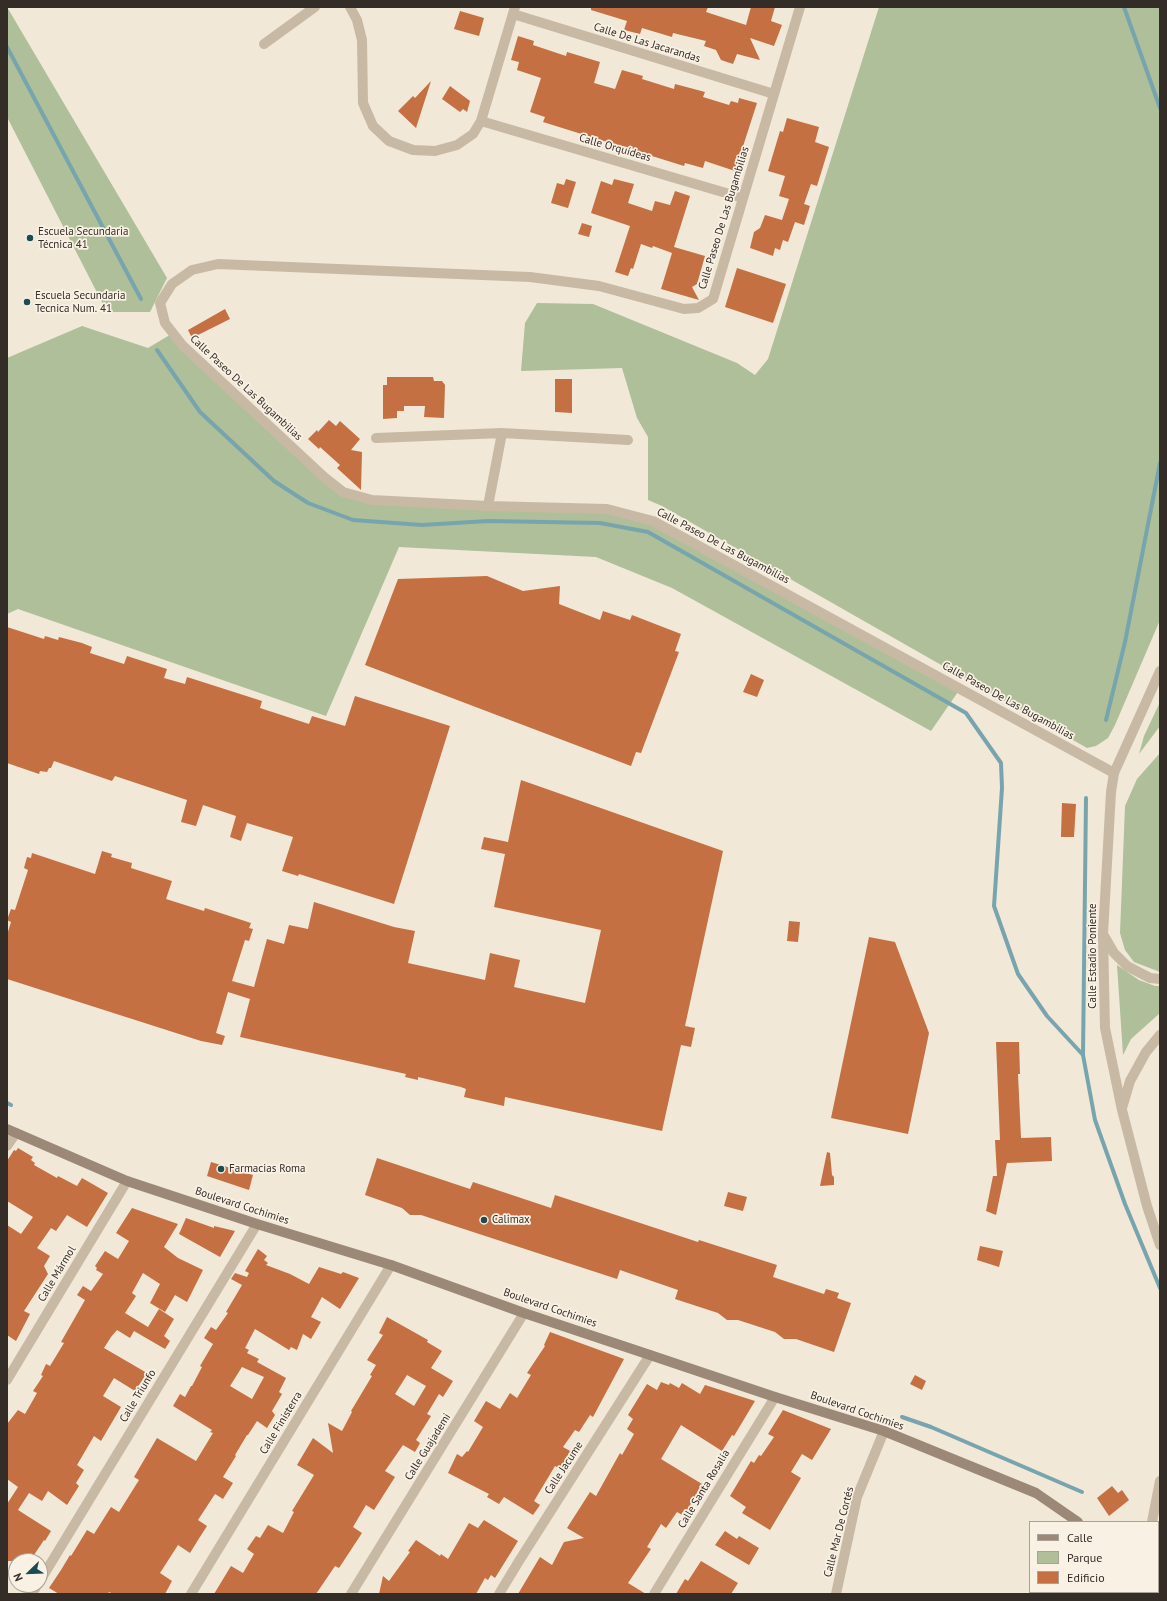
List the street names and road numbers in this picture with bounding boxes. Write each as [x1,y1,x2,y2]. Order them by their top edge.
street label: Calle De Las Jacarandas [592,20,702,66]
street label: Calle Orquídeas [578,131,652,165]
street label: Calle Paseo De Las Bugambilias [696,145,752,291]
street label: Calle Paseo De Las Bugambilias [187,332,305,444]
street label: Calle Paseo De Las Bugambilias [654,505,792,587]
street label: Calle Paseo De Las Bugambilias [940,659,1076,743]
street label: Calle Estadio Poniente [1086,903,1100,1009]
street label: Boulevard Cochimies [193,1185,291,1227]
street label: Calle Mármol [35,1244,79,1304]
street label: Boulevard Cochimies [502,1286,598,1330]
street label: Calle Triunfo [117,1367,159,1425]
street label: Calle Finisterra [257,1389,305,1457]
street label: Boulevard Cochimies [809,1389,905,1433]
street label: Calle Guajademi [402,1411,454,1483]
street label: Calle Jacume [542,1439,586,1497]
street label: Calle Santa Rosalía [675,1447,733,1531]
street label: Calle Mar De Cortés [821,1485,857,1579]

